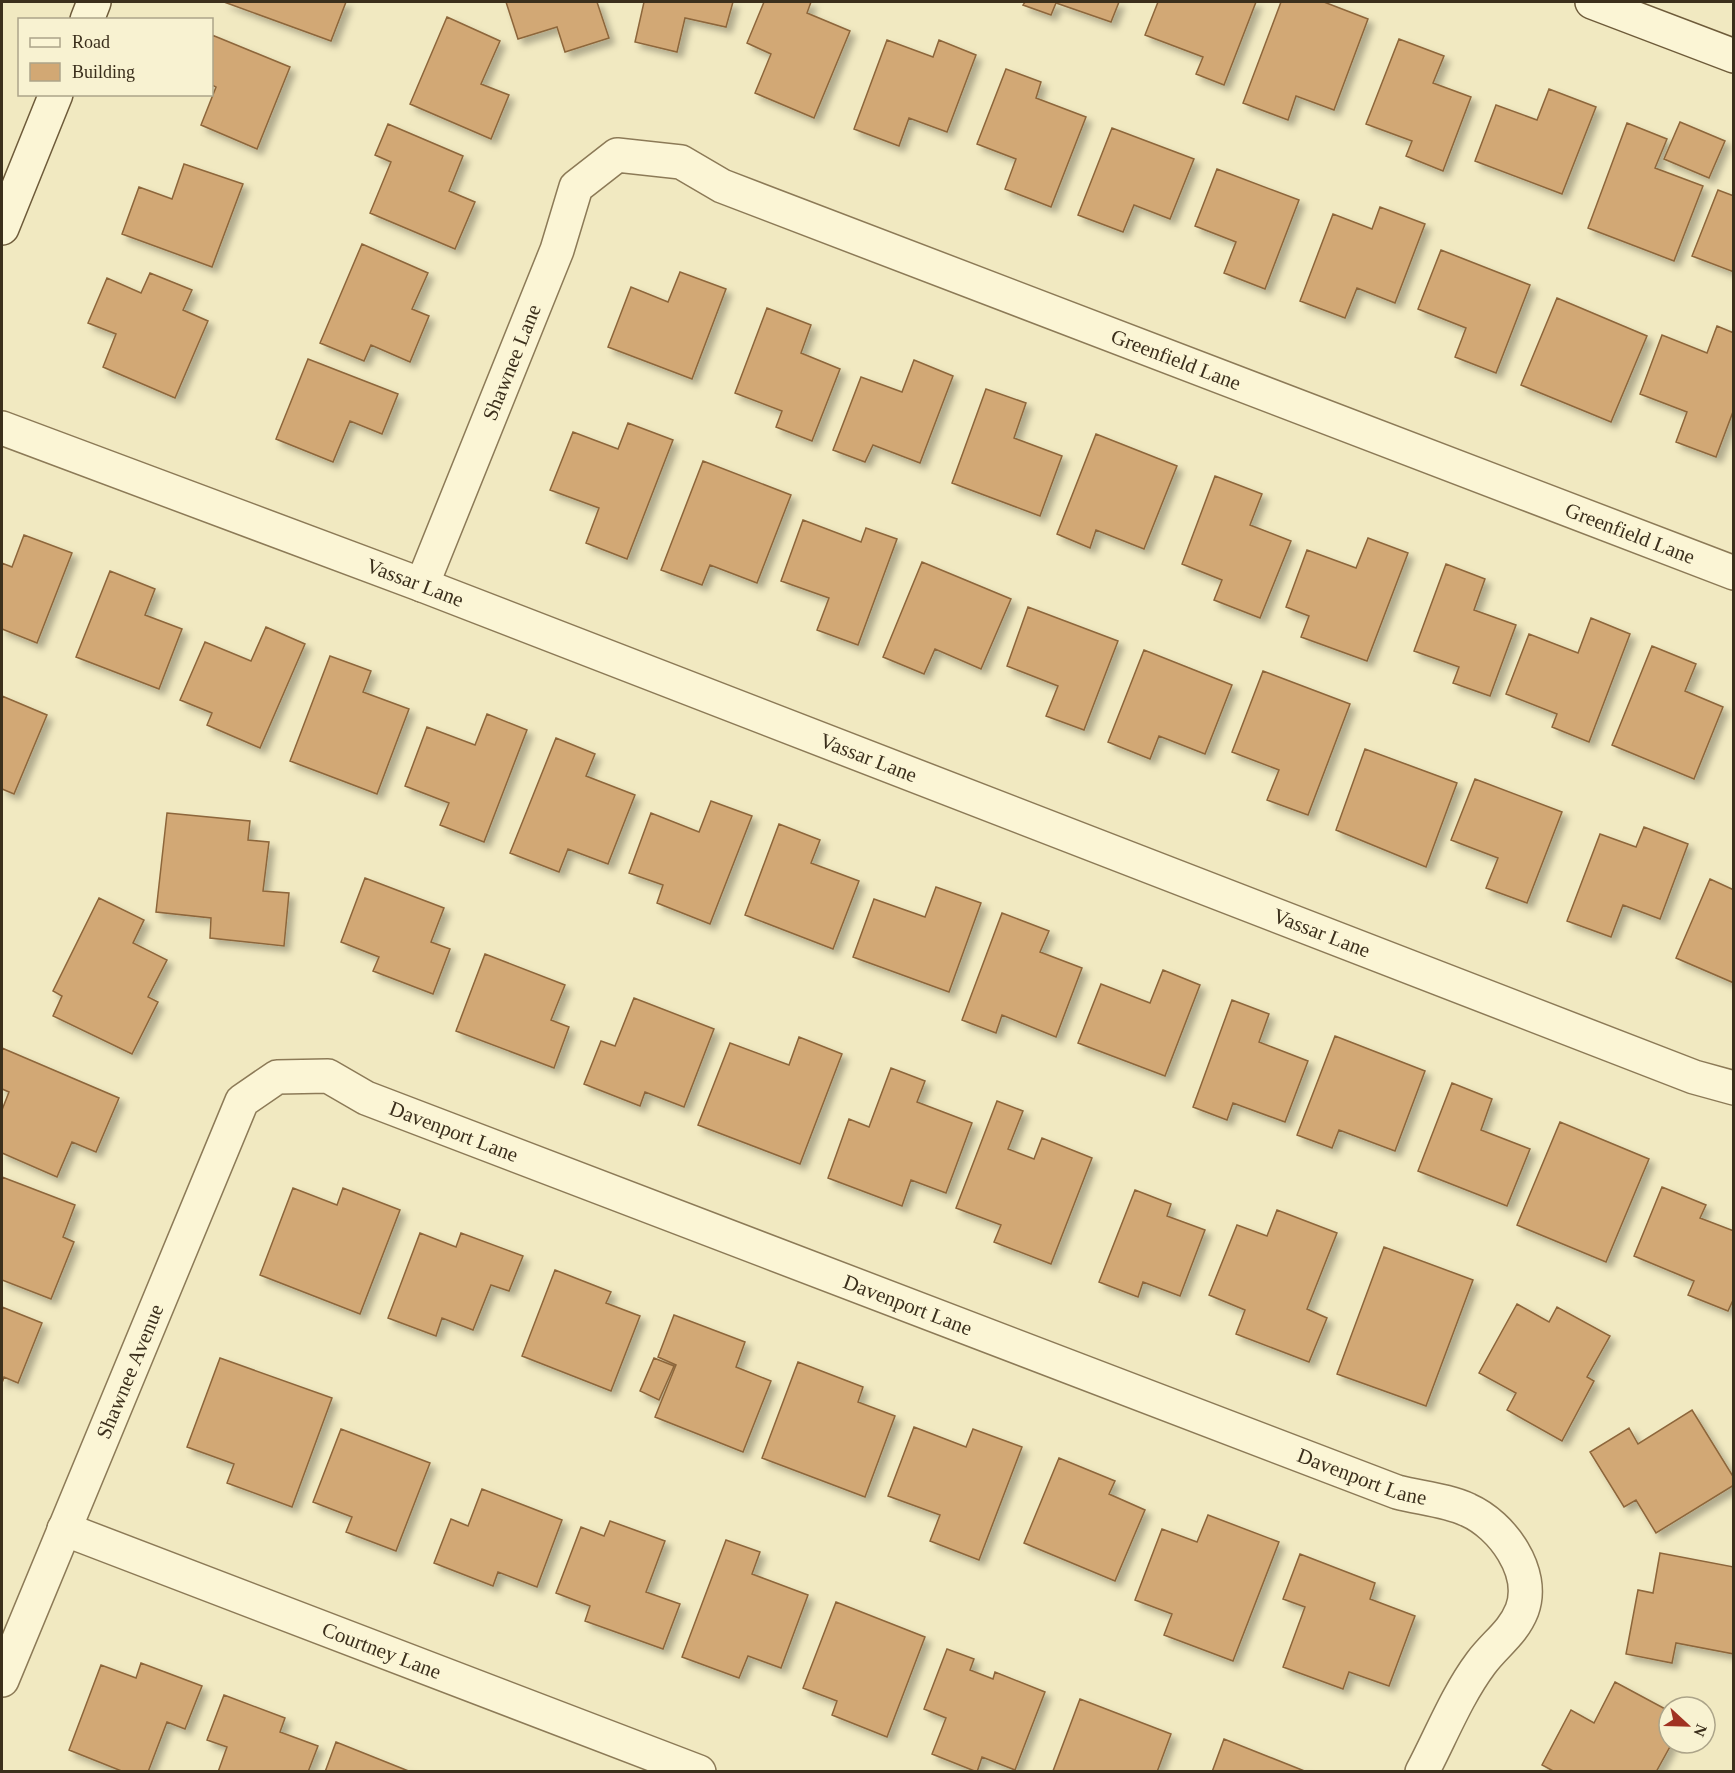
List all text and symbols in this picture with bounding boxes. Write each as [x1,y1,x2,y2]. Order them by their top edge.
legend [18,18,213,96]
text: Road [72,32,110,52]
text: Building [72,62,135,82]
street label: Shawnee Lane [478,301,546,424]
street label: Greenfield Lane [1108,324,1244,395]
street label: Greenfield Lane [1562,498,1698,569]
street label: Vassar Lane [363,553,467,612]
street label: Vassar Lane [816,728,920,787]
street label: Vassar Lane [1270,903,1374,963]
street label: Davenport Lane [386,1096,521,1167]
street label: Davenport Lane [840,1270,975,1340]
street label: Shawnee Avenue [91,1300,168,1442]
street label: Davenport Lane [1294,1443,1429,1510]
street label: Courtney Lane [319,1617,444,1684]
north arrow [1657,1695,1717,1755]
text: N [1690,1722,1710,1739]

